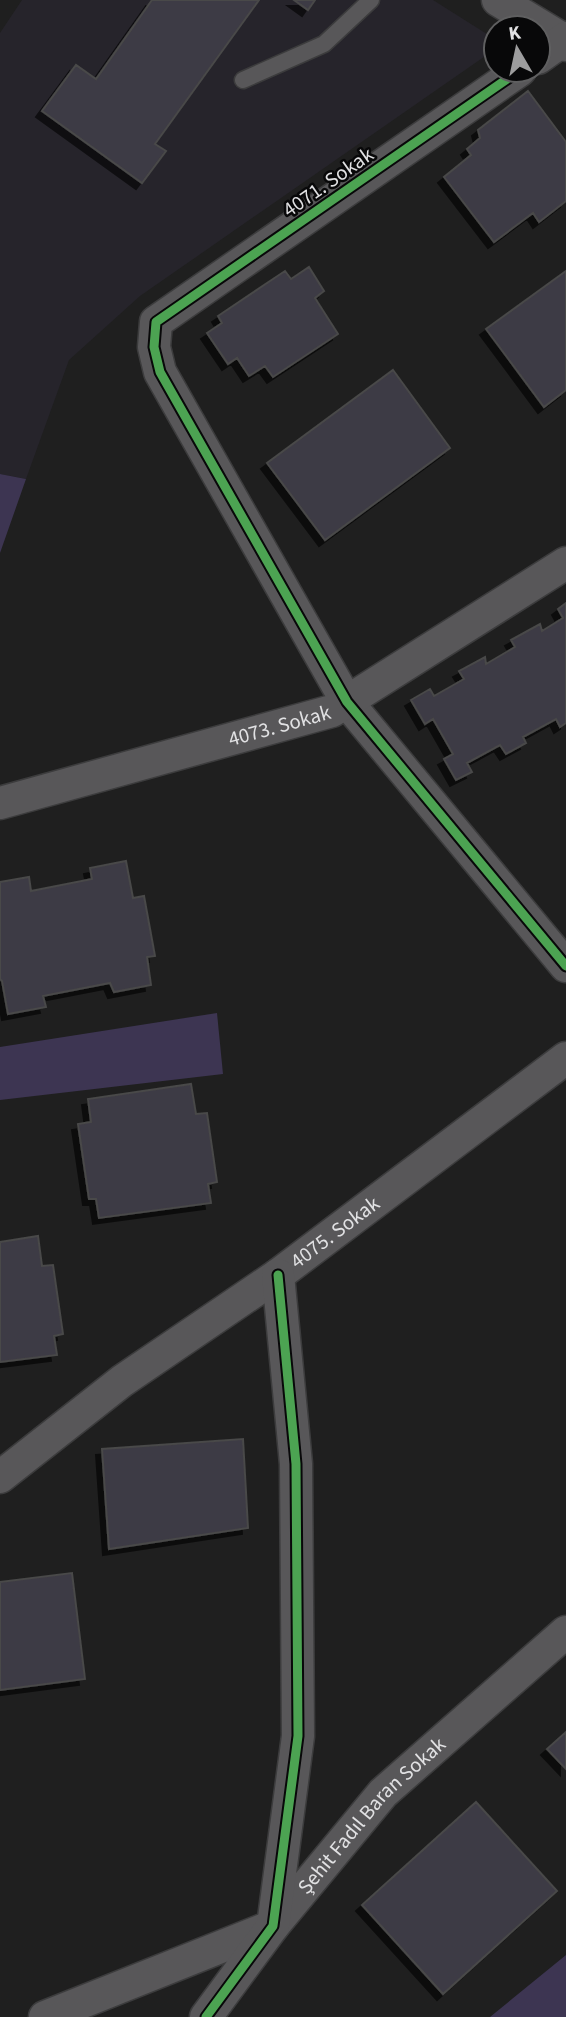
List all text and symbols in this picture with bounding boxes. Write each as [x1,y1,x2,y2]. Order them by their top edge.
north arrow [482,14,552,84]
text: K [507,19,523,48]
street label: 4071. Sokak [276,139,380,224]
street label: 4073. Sokak [225,697,335,754]
street label: 4075. Sokak [284,1188,386,1276]
street label: Şehit Fadıl Baran Sokak [290,1729,453,1901]

